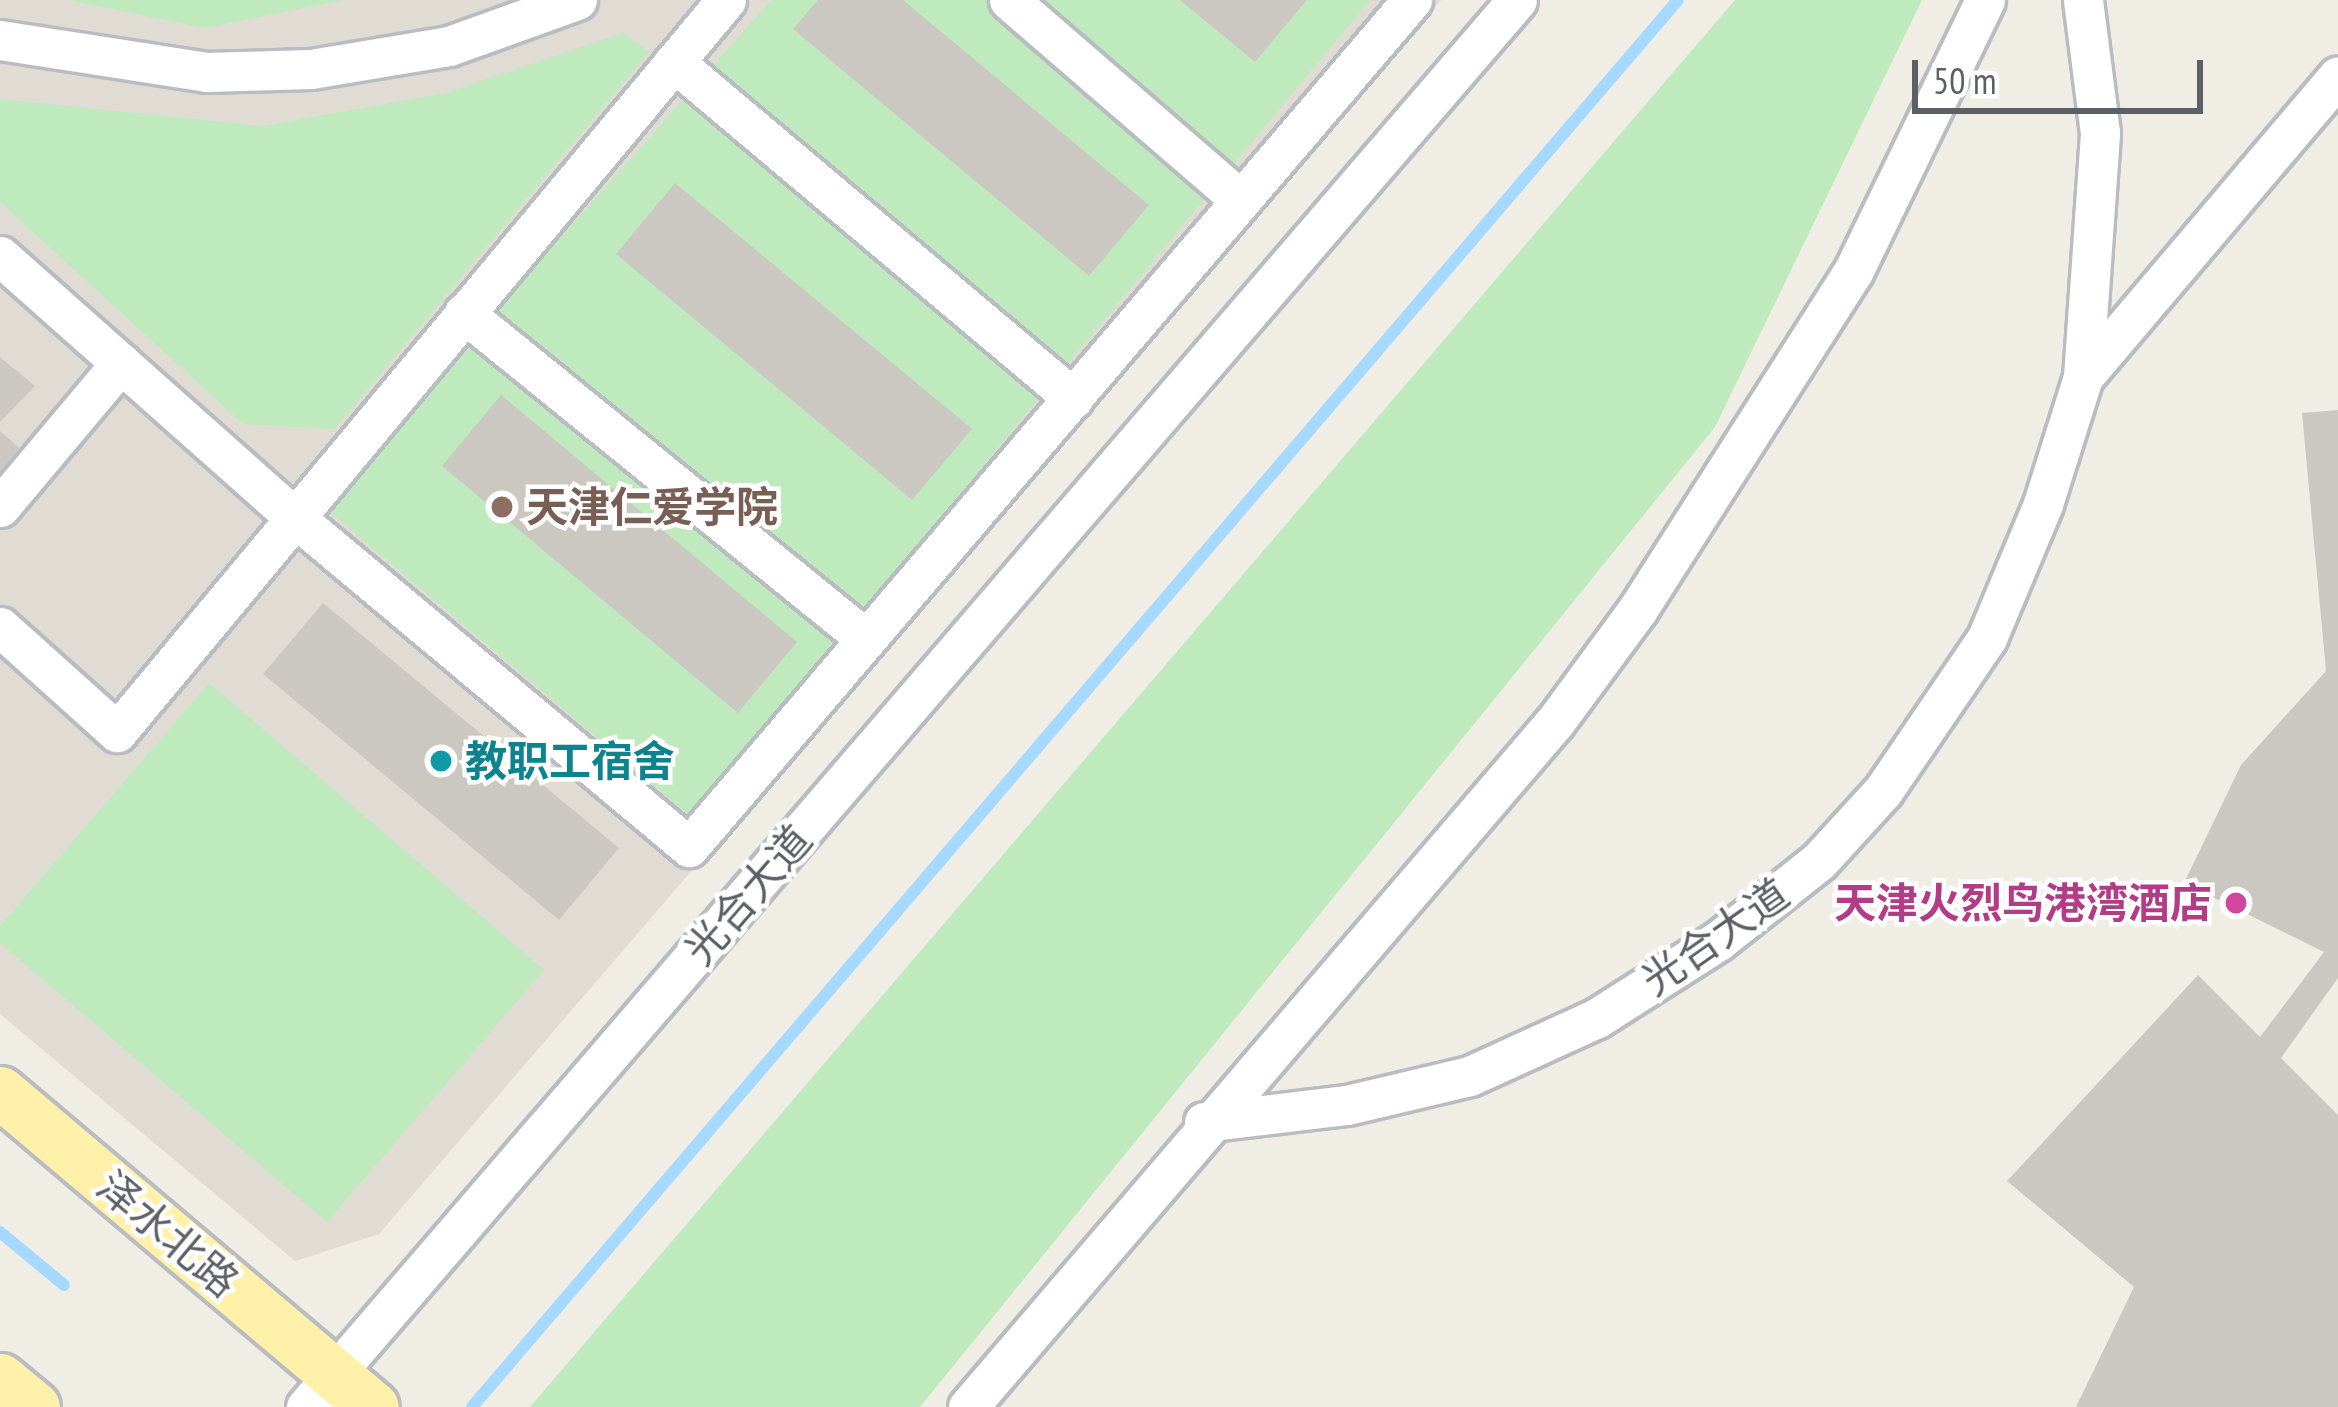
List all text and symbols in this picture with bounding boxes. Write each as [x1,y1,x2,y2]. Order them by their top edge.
scale bar [1918,36,2209,110]
text: 50 m [1933,57,1996,104]
place label: 天津仁爱学院 [526,482,778,532]
marker: 天津仁爱学院 [489,494,515,520]
place label: 教职工宿舍 [465,736,675,786]
marker: 教职工宿舍 [428,748,454,774]
street label: 光合大道 [674,815,822,975]
street label: 光合大道 [1632,868,1798,1006]
place label: 天津火烈鸟港湾酒店 [1834,878,2212,928]
marker: 天津火烈鸟港湾酒店 [2223,890,2249,916]
street label: 泽水北路 [87,1161,249,1307]

